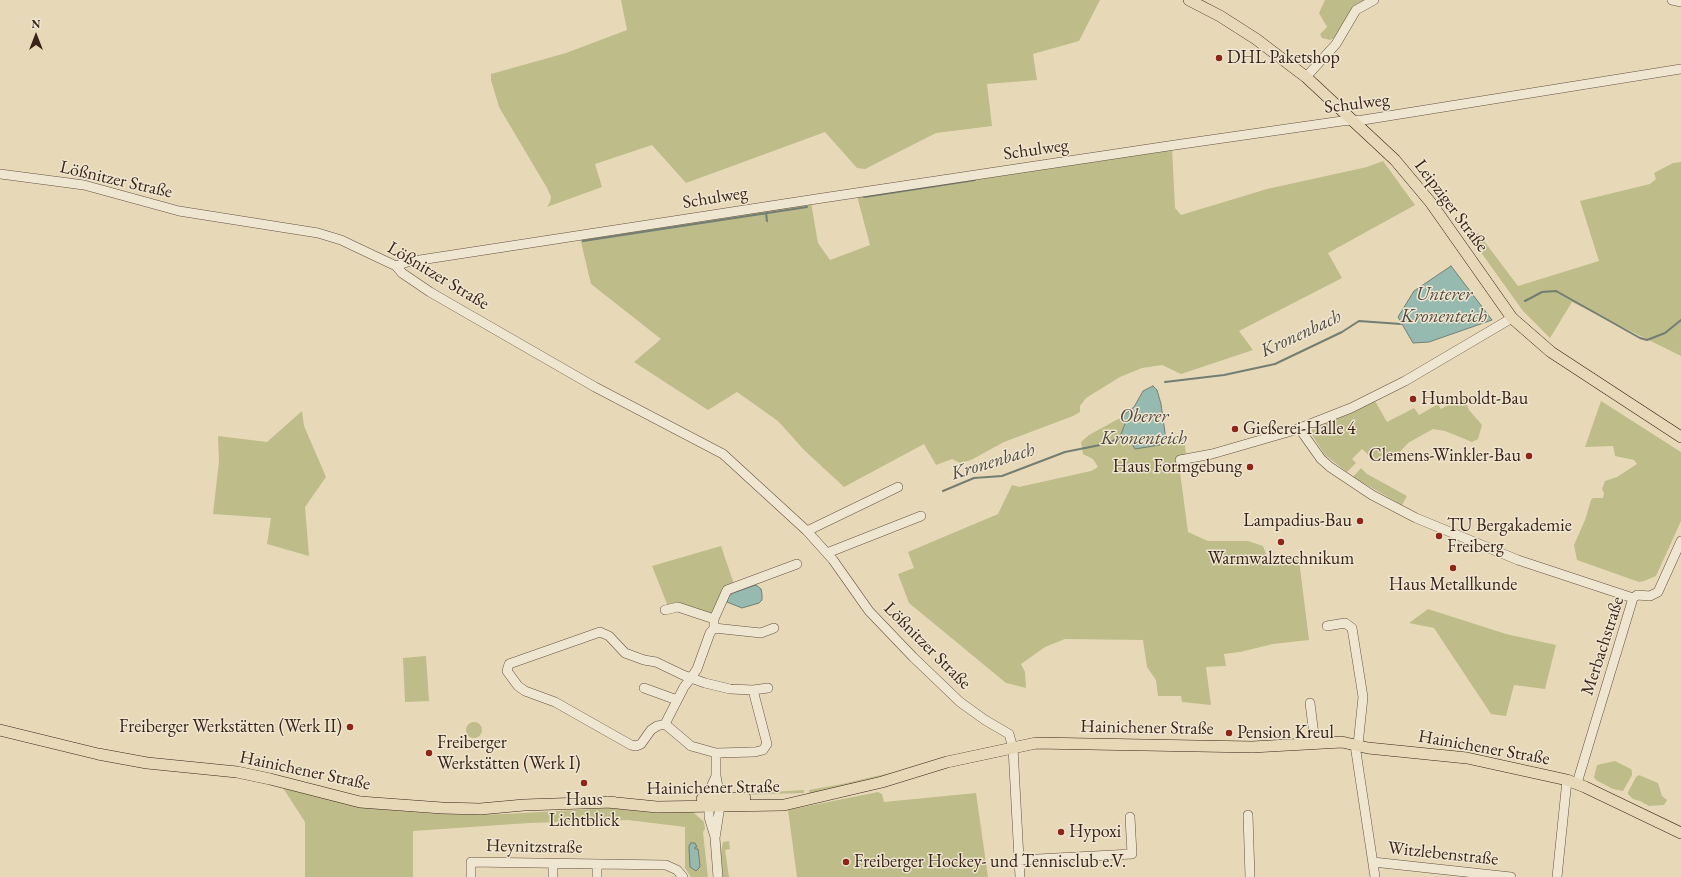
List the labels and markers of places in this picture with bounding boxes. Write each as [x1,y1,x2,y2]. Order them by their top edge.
place label: DHL Paketshop [1227,47,1340,69]
marker: DHL Paketshop [1214,53,1224,63]
place label: Humboldt-Bau [1421,388,1528,410]
marker: Humboldt-Bau [1408,394,1418,404]
place label: Gießerei-Halle 4 [1243,418,1356,440]
marker: Gießerei-Halle 4 [1230,424,1240,434]
place label: Clemens-Winkler-Bau [1369,445,1521,467]
marker: Clemens-Winkler-Bau [1524,451,1534,461]
place label: Haus Formgebung [1113,456,1242,478]
marker: Haus Formgebung [1245,462,1255,472]
place label: Lampadius-Bau [1243,510,1352,532]
place label: TU Bergakademie Freiberg [1447,515,1572,558]
marker: Lampadius-Bau [1355,516,1365,526]
marker: TU Bergakademie Freiberg [1434,531,1444,541]
marker: Warmwalztechnikum [1276,537,1286,547]
place label: Warmwalztechnikum [1208,548,1354,570]
marker: Haus Metallkunde [1448,563,1458,573]
place label: Haus Metallkunde [1389,574,1517,596]
place label: Freiberger Werkstätten (Werk II) [119,716,342,738]
marker: Freiberger Werkstätten (Werk II) [345,722,355,732]
place label: Pension Kreul [1237,722,1334,744]
marker: Pension Kreul [1224,728,1234,738]
place label: Freiberger Werkstätten (Werk I) [437,732,580,774]
marker: Freiberger Werkstätten (Werk I) [424,748,434,758]
marker: Haus Lichtblick [579,778,589,788]
place label: Haus Lichtblick [549,789,619,832]
place label: Hypoxi [1069,821,1121,843]
marker: Hypoxi [1056,827,1066,837]
place label: Freiberger Hockey- und Tennisclub e.V. [854,851,1126,873]
marker: Freiberger Hockey- und Tennisclub e.V. [841,857,851,867]

